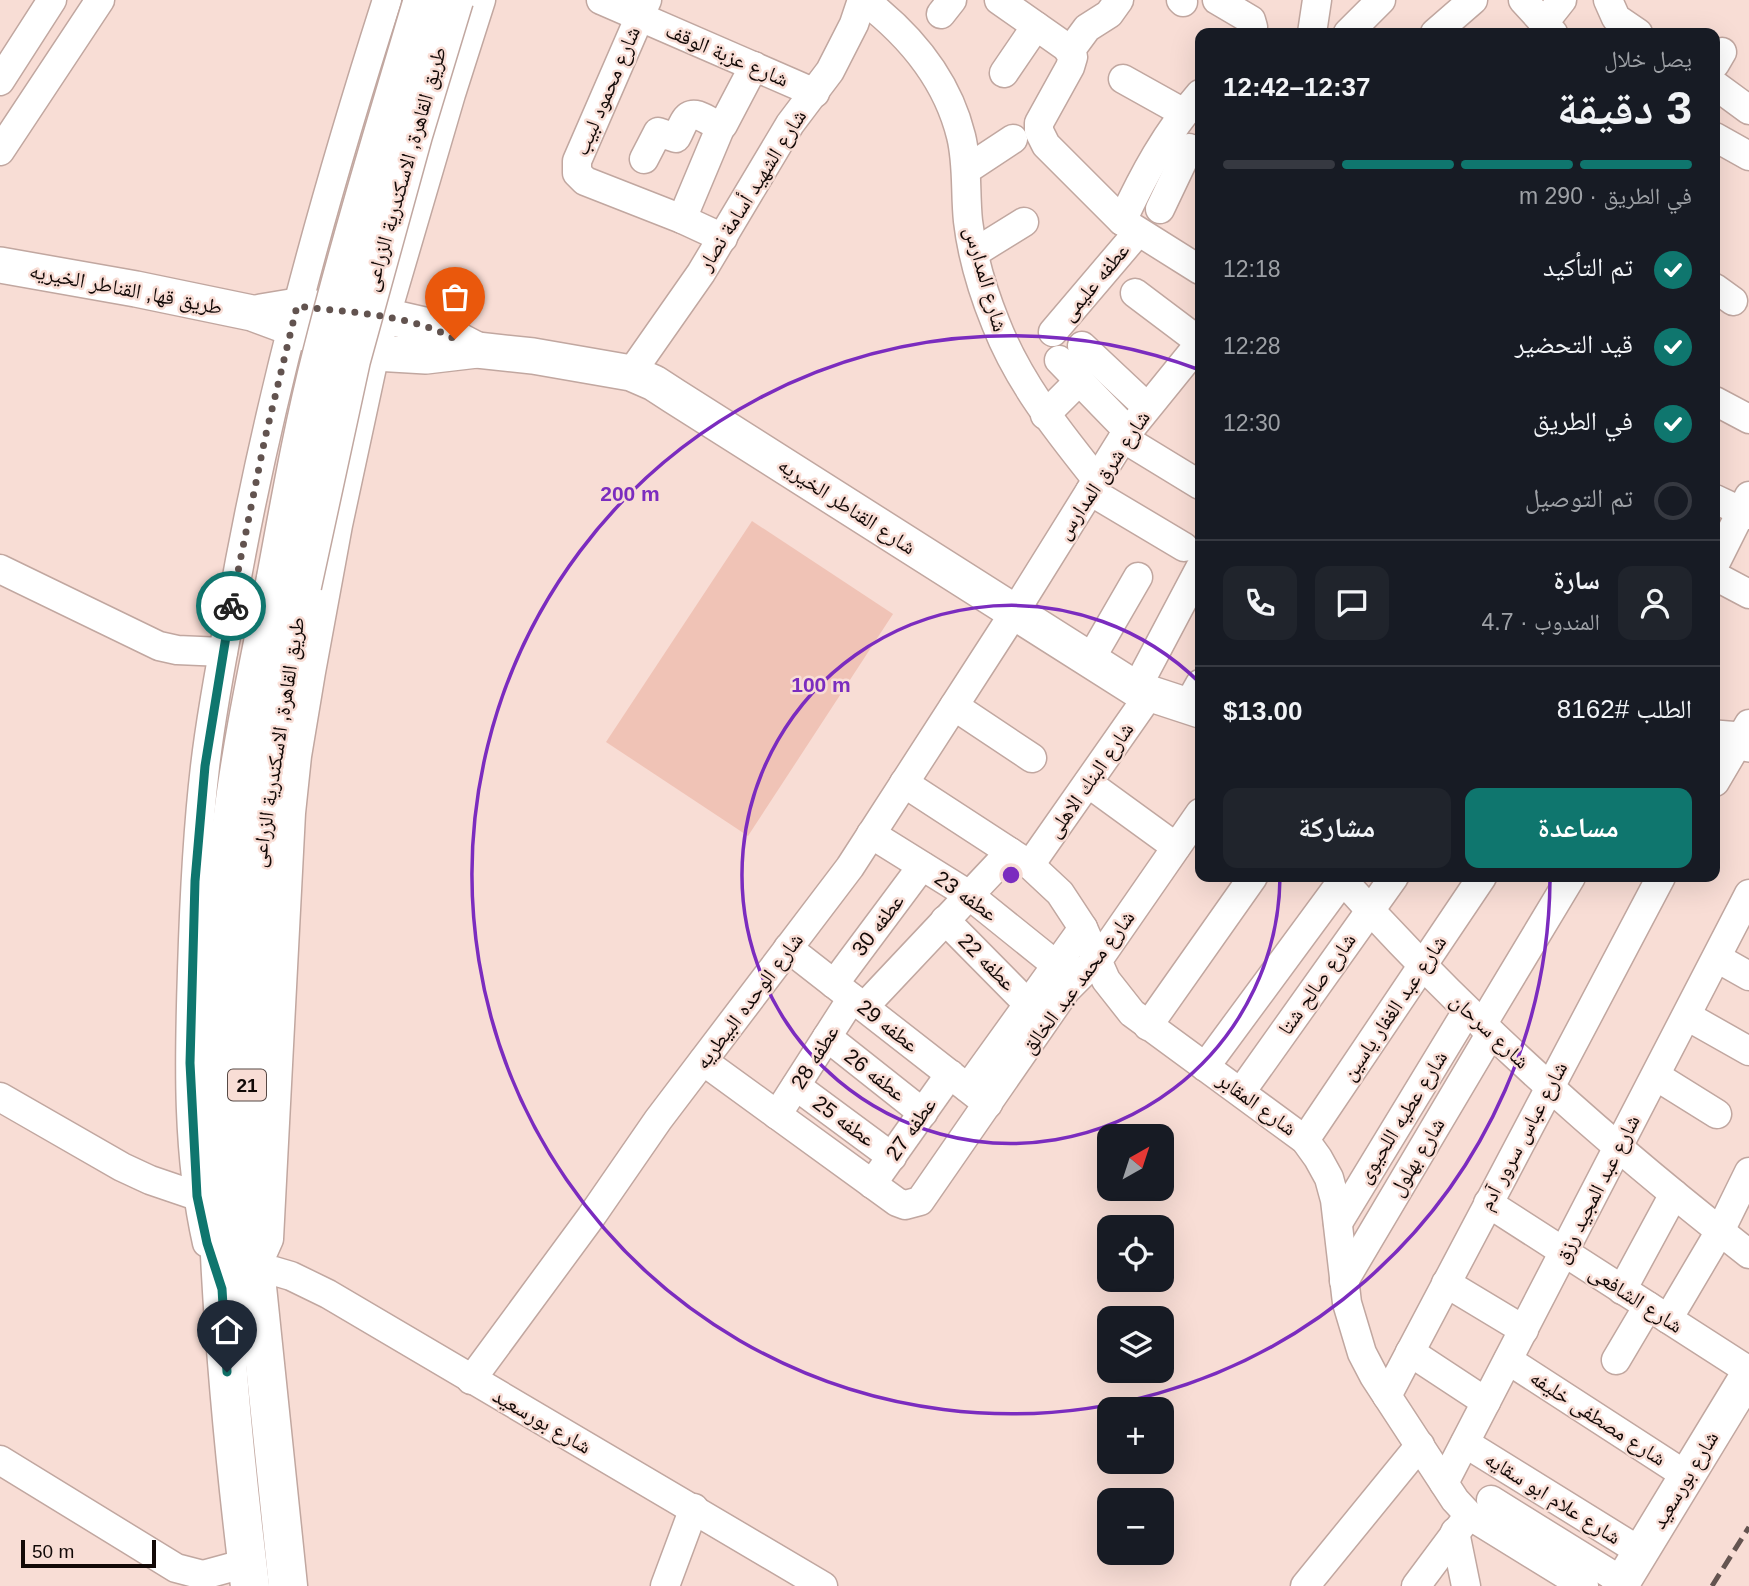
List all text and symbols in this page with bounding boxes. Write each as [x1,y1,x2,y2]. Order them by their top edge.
street label: شارع عزبة الوقف [662,18,792,93]
street label: شارع محمود لبيب [569,23,646,159]
street label: طريق القاهرة, الاسكندرية الزراعى [359,44,452,294]
text: يصل خلال [1604,46,1692,72]
text: 12:37–12:42 [1223,72,1370,102]
text: 3 دقيقة [1557,82,1692,134]
street label: شارع الشهيد أسامة نصار [692,105,812,276]
text: في الطريق · 290 m [1519,183,1692,209]
street label: شارع المدارس [959,224,1012,335]
street label: عطفه عليمى [1056,238,1135,326]
icon: check [1654,251,1692,289]
text: تم التأكيد [1543,252,1633,282]
text: 12:18 [1223,256,1281,282]
street label: طريق قها, القناطر الخيريه [27,259,225,320]
pin [425,267,485,339]
icon: bag [436,278,474,316]
icon: check [1654,328,1692,366]
text: قيد التحضير [1515,329,1633,359]
text: 12:28 [1223,333,1281,359]
icon: check [1654,405,1692,443]
street label: شارع شرق المدارس [1051,406,1156,544]
text: في الطريق [1533,406,1633,436]
text: 12:30 [1223,410,1281,436]
street label: شارع القناطر الخيريه [773,453,920,560]
text: 200 m [600,482,660,505]
text: تم التوصيل [1525,483,1633,513]
text: سارة [1553,565,1600,595]
button: phone [1223,566,1297,640]
button: chat [1315,566,1389,640]
button: person [1618,566,1692,640]
courier [196,571,266,641]
icon: bike [212,587,250,625]
text: المندوب · 4.7 [1482,609,1600,635]
street label: طريق القاهرة, الاسكندرية الزراعى [246,615,311,869]
text: 100 m [791,673,851,696]
text: الطلب #8162 [1557,694,1692,724]
text: $13.00 [1223,696,1303,726]
street label: شارع البنك الاهلى [1041,718,1139,843]
button: مشاركة [1223,788,1451,868]
button: مساعدة [1465,788,1692,868]
centre of rings [999,863,1023,887]
street label: عطفه 23 [931,866,1002,925]
street label: عطفه 30 [847,889,908,960]
street label: شارع محمد عبد الخالق [1016,906,1140,1059]
street label: شارع الوحده البيطريه [690,928,809,1074]
street label: عطفه 22 [954,929,1021,995]
street label: شارع صالح شتا [1273,929,1362,1040]
street label: شارع عبد الغفار ياسين [1337,931,1452,1086]
street label: شارع سرحان [1445,988,1534,1074]
street label: عطفه 29 [853,995,924,1057]
street label: عطفه 28 [786,1020,843,1093]
street label: عطفه 26 [840,1044,911,1106]
street label: شارع عطيه اللحيوى [1352,1046,1453,1188]
street label: شارع عباس سرور آدم [1474,1058,1574,1215]
street label: شارع المقابر [1212,1067,1301,1141]
road number: 21 [228,1070,266,1100]
street label: عطفه 25 [809,1091,880,1151]
street label: عطفه 27 [881,1093,940,1164]
street label: شارع عبد المجيد رزق [1549,1111,1646,1268]
street label: شارع بهلول [1384,1114,1451,1201]
north arrow [1097,1124,1174,1200]
map controls [1097,1124,1174,1565]
button: locate [1097,1215,1174,1292]
street label: شارع الشافعى [1584,1260,1687,1339]
pin [197,1300,257,1372]
button: layers [1097,1306,1174,1383]
icon: home [208,1311,246,1349]
street label: شارع مصطفى خليفه [1525,1365,1670,1472]
street label: شارع بورسعيد [488,1383,595,1460]
button: + [1097,1397,1174,1474]
street label: شارع بورسعيد [1647,1427,1724,1534]
street label: شارع علام ابو سقايه [1480,1447,1625,1551]
button: − [1097,1488,1174,1565]
scale bar [21,1537,156,1569]
text: 50 m [32,1541,74,1562]

